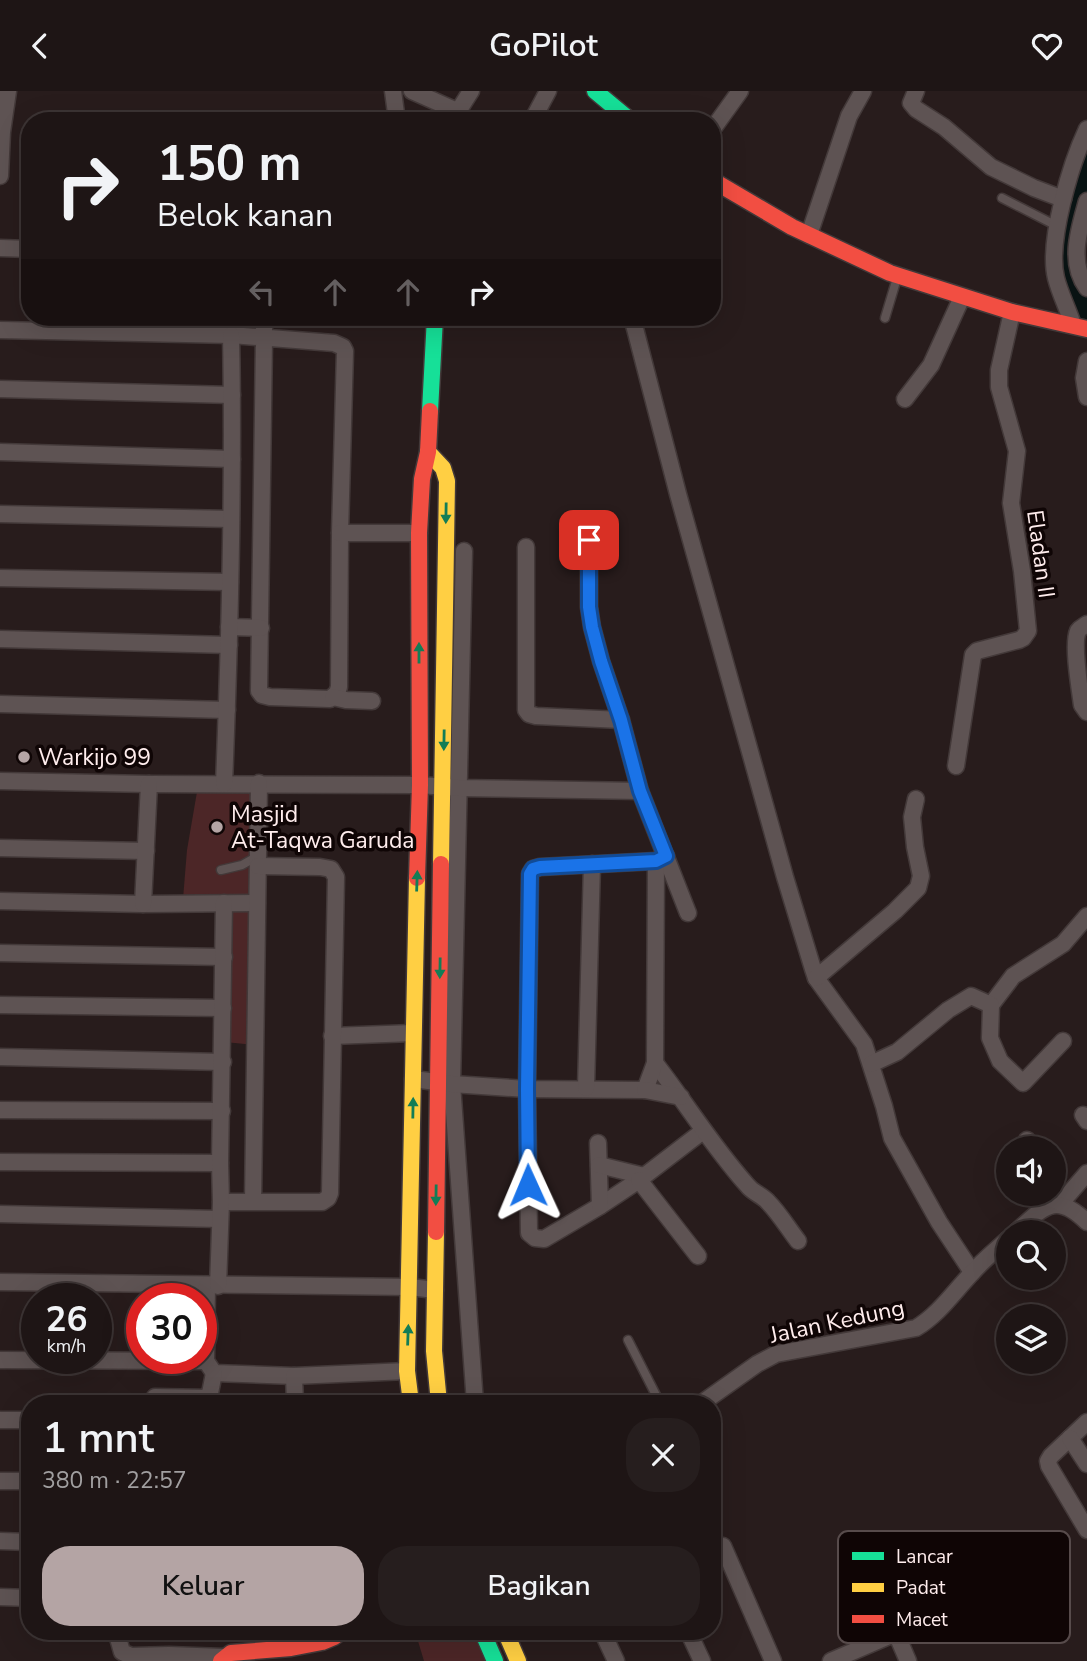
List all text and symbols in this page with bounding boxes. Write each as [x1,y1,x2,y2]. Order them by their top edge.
text: GoPilot [489,24,598,67]
icon: back [21,27,59,65]
icon: heart [1028,27,1066,65]
text: 150 m [157,130,301,197]
icon: right [42,140,133,231]
text: Belok kanan [157,194,333,237]
icon: left [243,273,281,311]
icon: ahead [316,273,354,311]
icon: ahead [389,273,427,311]
icon: right [462,273,500,311]
one-way arrow [441,502,452,524]
street label: Eladan II [1019,508,1062,600]
pin [559,510,619,570]
icon: arrive [570,521,608,559]
one-way arrow [413,642,425,664]
one-way arrow [438,729,450,751]
place label: Warkijo 99 [38,742,151,773]
marker: Warkijo 99 [16,749,32,765]
place label: Masjid At-Taqwa Garuda [231,799,415,856]
marker: Masjid At-Taqwa Garuda [209,819,225,835]
one-way arrow [411,869,423,891]
one-way arrow [434,957,446,979]
one-way arrow [407,1097,419,1119]
map controls [996,1136,1066,1374]
button: sound [996,1136,1066,1206]
position arrow [491,1148,565,1222]
one-way arrow [431,1184,442,1206]
button: search [996,1220,1066,1290]
speed limit sign: 30 [126,1283,217,1374]
street label: Jalan Kedung [766,1292,907,1351]
text: 26 [45,1296,88,1343]
button: layers [996,1304,1066,1374]
one-way arrow [403,1324,414,1346]
text: km/h [47,1334,86,1358]
text: 1 mnt [42,1410,154,1467]
button: close [626,1418,700,1492]
text: 380 m · 22:57 [42,1465,187,1496]
legend [838,1531,1070,1643]
text: Lancar [896,1544,953,1570]
button: Keluar [42,1546,364,1626]
button: Bagikan [378,1546,700,1626]
text: Padat [896,1575,946,1601]
text: Macet [896,1607,948,1633]

